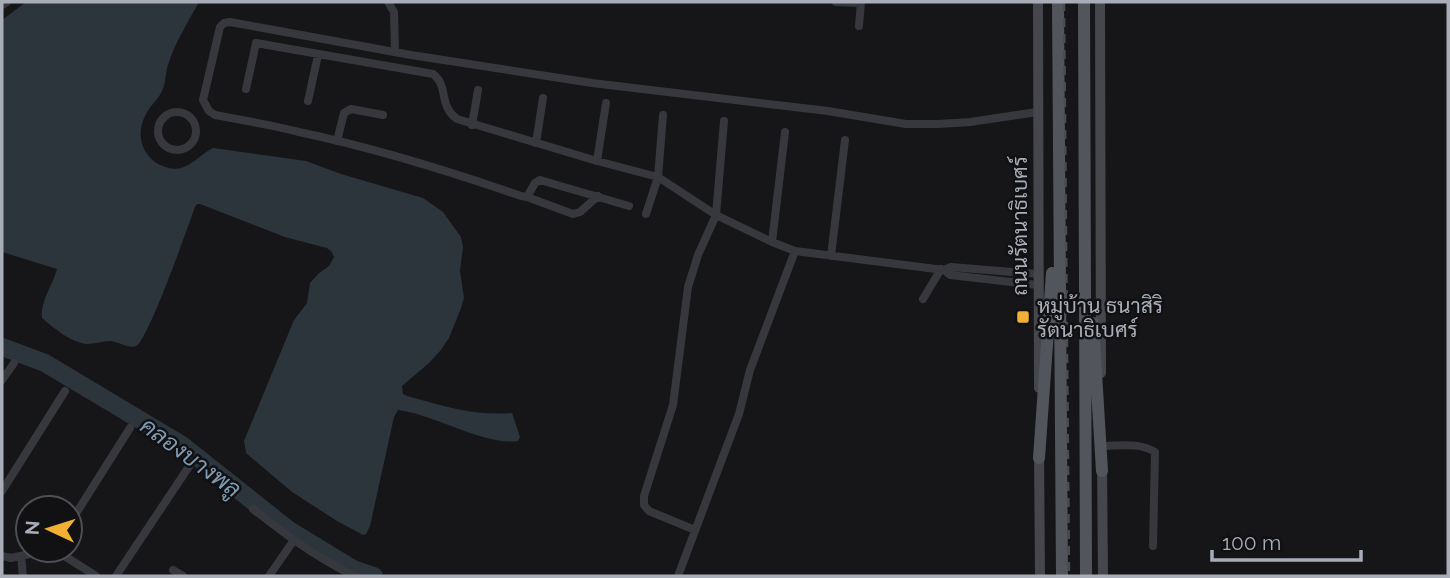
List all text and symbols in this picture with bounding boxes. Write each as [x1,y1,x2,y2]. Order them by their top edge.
street label: ถนนรัตนาธิเบศร์ [1006,156,1032,296]
place label: หมู่บ้าน ธนาสิริ รัตนาธิเบศร์ [1037,293,1163,342]
marker: หมู่บ้าน ธนาสิริ รัตนาธิเบศร์ [1015,309,1031,325]
water label: คลองบางพลู [133,412,246,506]
north arrow [14,494,84,564]
scale bar [1212,518,1361,562]
text: N [21,520,44,536]
text: 100 m [1222,530,1281,555]

